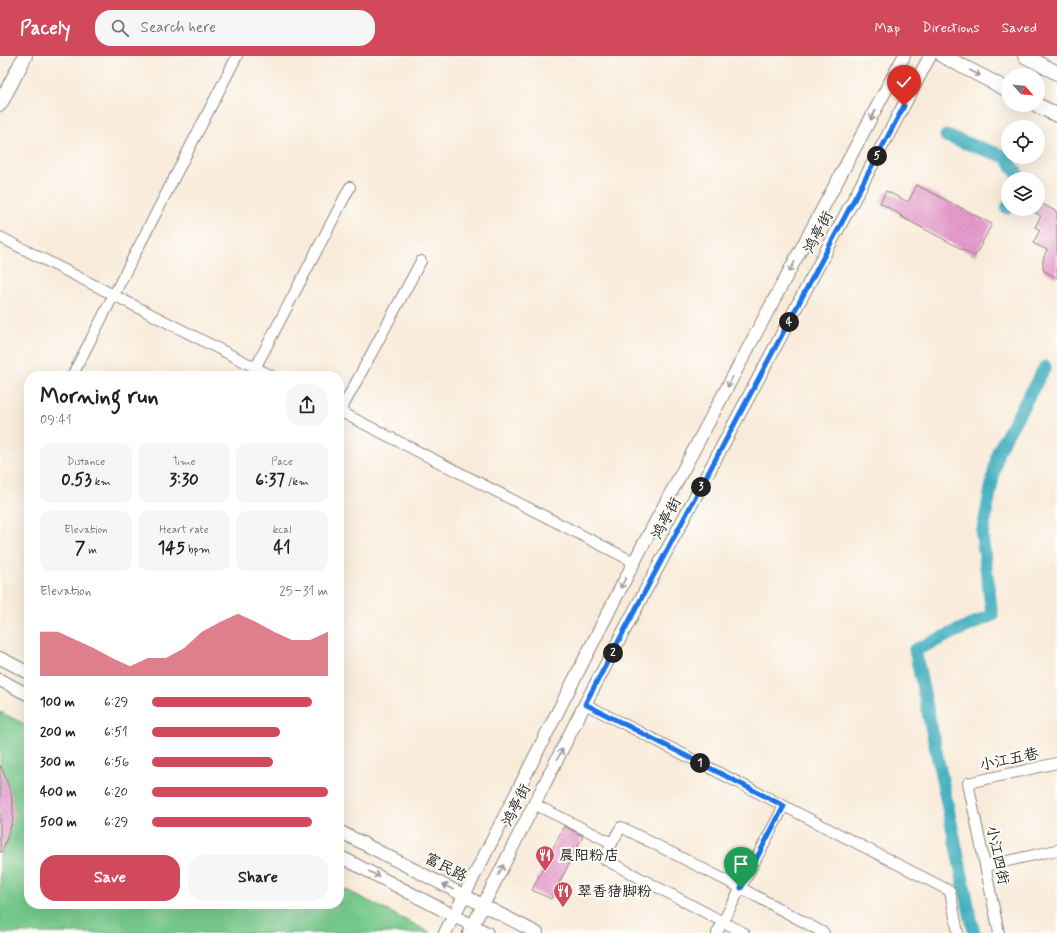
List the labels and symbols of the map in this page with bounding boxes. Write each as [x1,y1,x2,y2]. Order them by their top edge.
pin [887,65,921,106]
north arrow [1001,68,1045,112]
one-way arrow [969,70,981,77]
one-way arrow [868,109,876,121]
pin: 5 [867,146,887,166]
street label: 鸿亭街 [799,208,838,257]
one-way arrow [787,261,795,273]
pin: 4 [779,312,799,332]
one-way arrow [726,375,734,387]
pin: 3 [691,477,711,497]
street label: 鸿亭街 [647,494,686,543]
one-way arrow [619,577,627,589]
pin: 2 [603,643,623,663]
street label: 小江五巷 [978,744,1041,776]
one-way arrow [557,748,564,760]
pin: 1 [690,753,710,773]
street label: 鸿亭街 [498,781,536,830]
street label: 小江四街 [981,824,1013,887]
restaurant icon: 晨阳粉店 [534,844,556,872]
place label: 晨阳粉店 [559,846,619,866]
pin [724,847,758,888]
street label: 富民路 [421,849,470,887]
one-way arrow [497,864,505,876]
one-way arrow [367,871,379,879]
restaurant icon: 翠香猪脚粉 [552,880,574,908]
place label: 翠香猪脚粉 [577,882,652,902]
one-way arrow [442,883,454,890]

